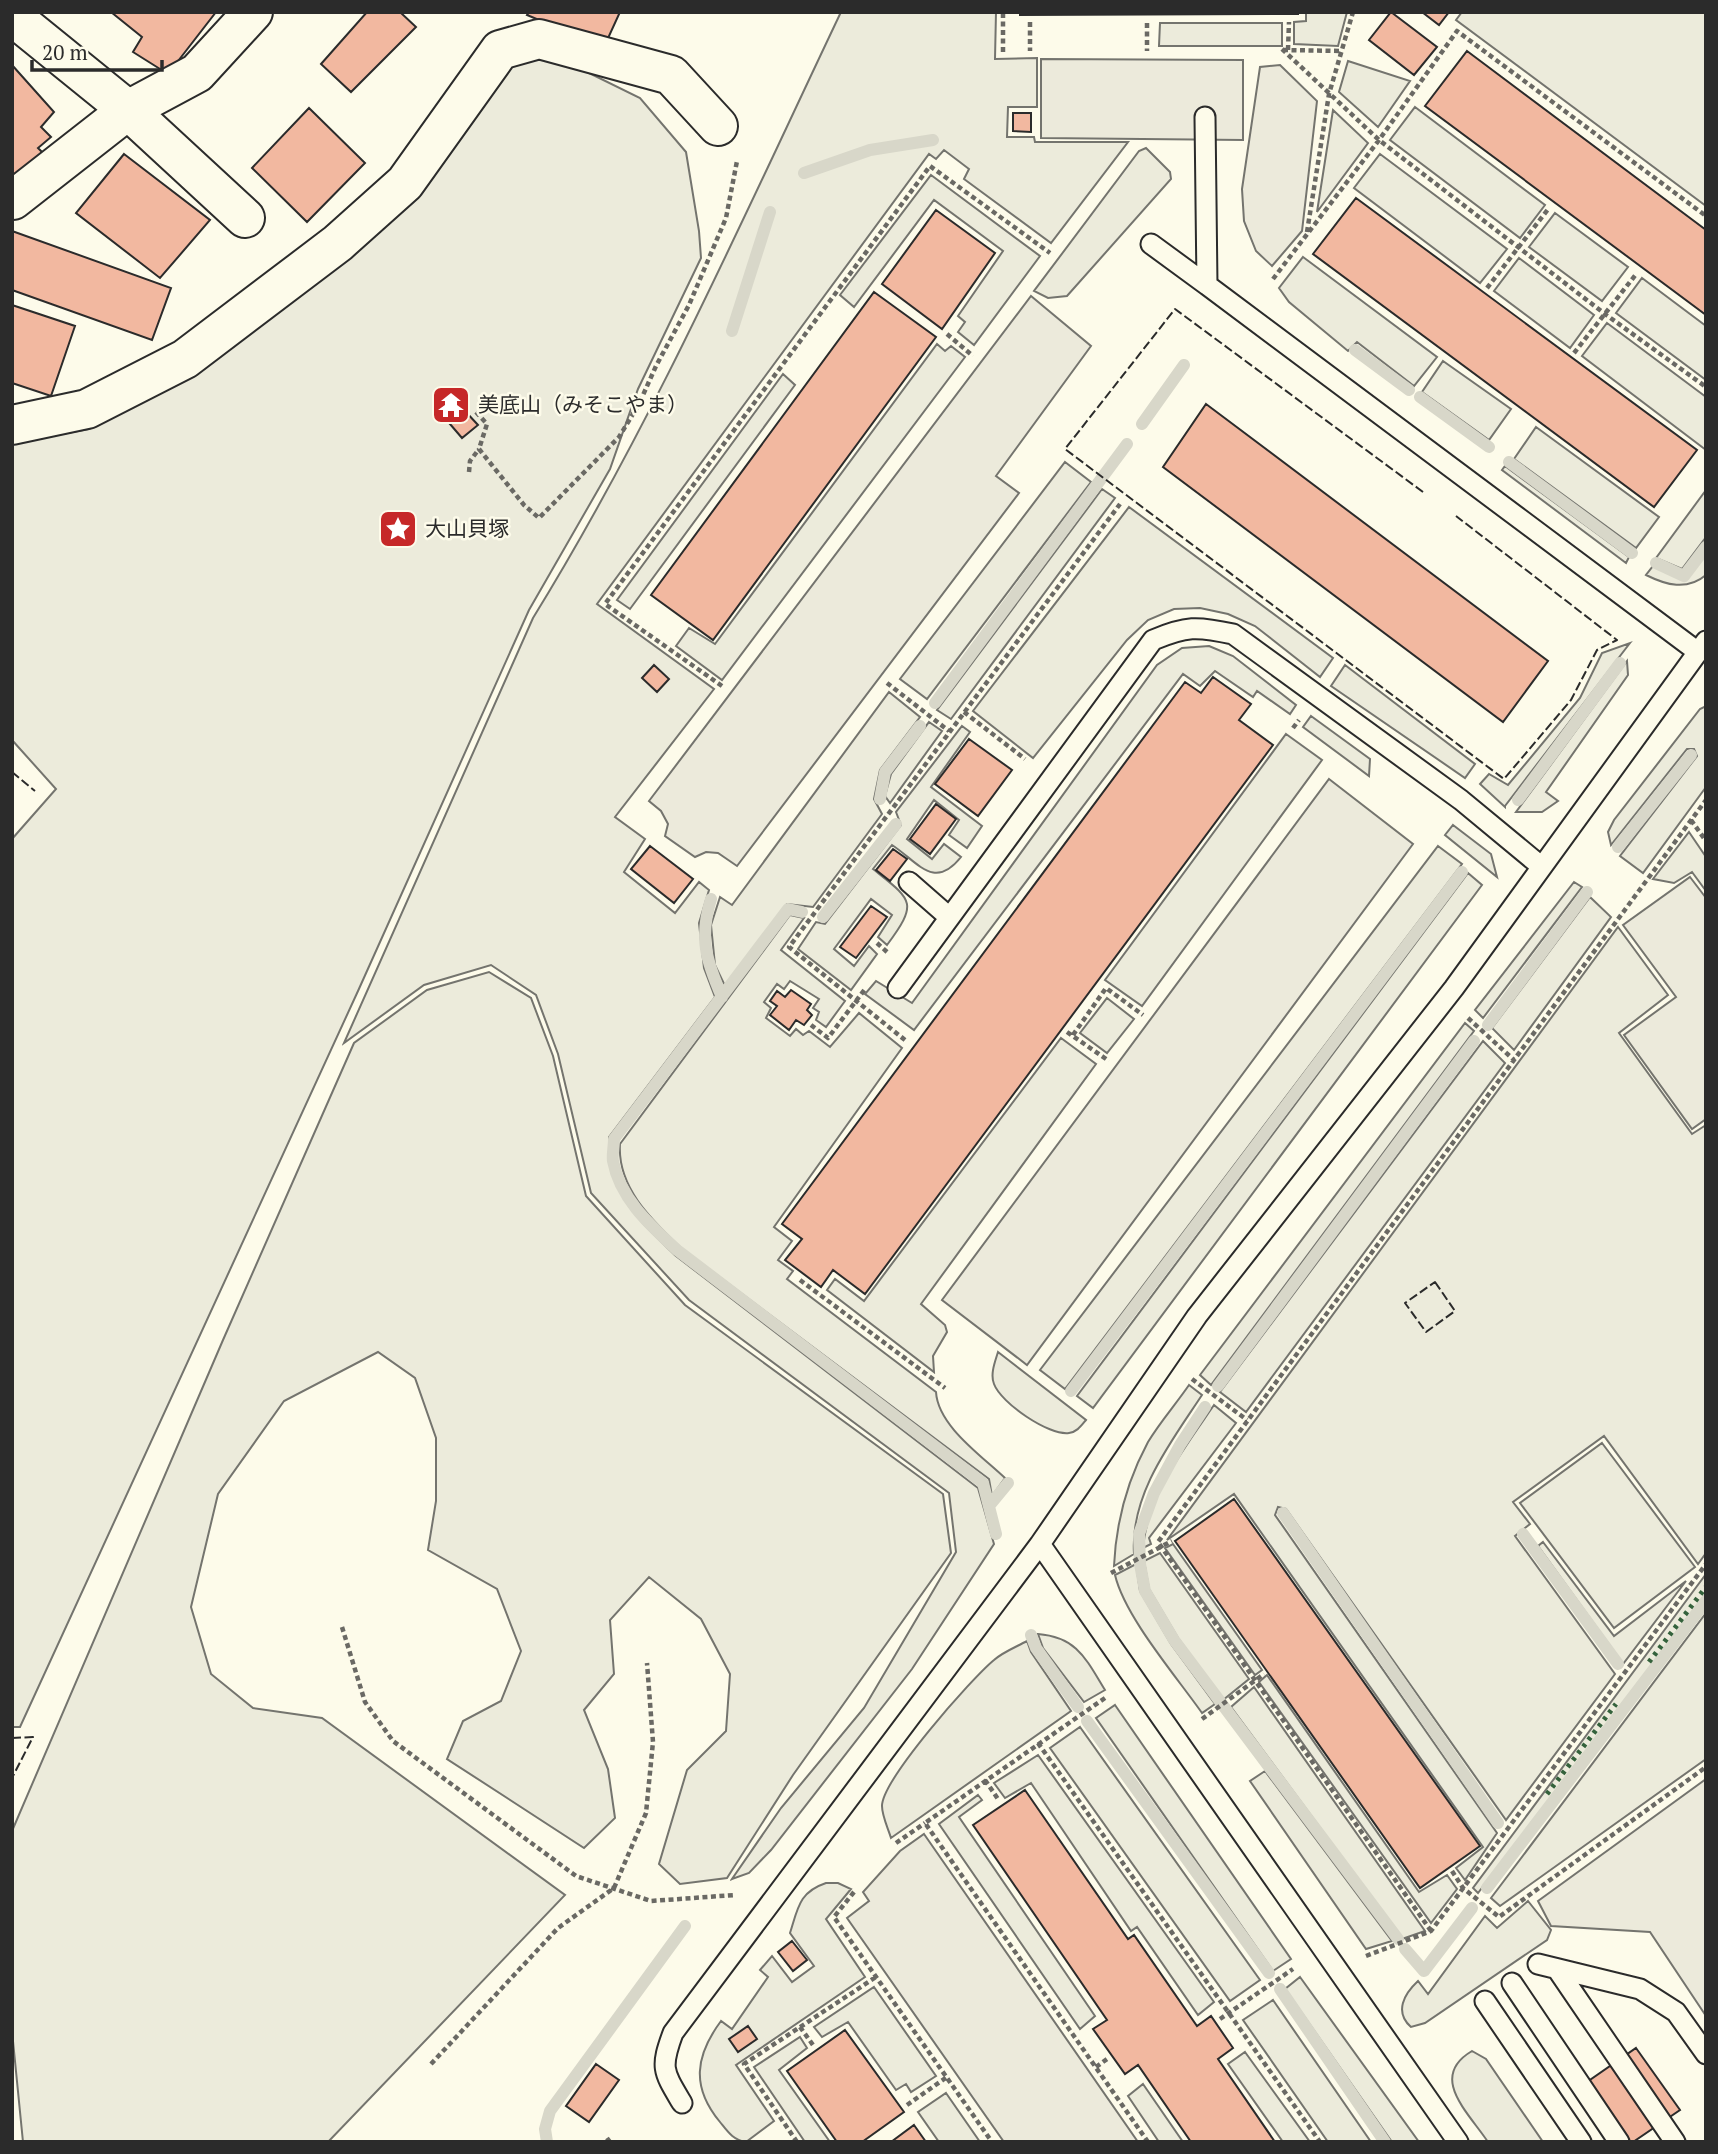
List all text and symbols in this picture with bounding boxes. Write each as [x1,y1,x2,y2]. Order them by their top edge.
scale bar [32,28,161,72]
text: 20 m [42,38,88,66]
temple icon: 美底山（みそこやま） [430,384,472,426]
place label: 美底山（みそこやま） [478,390,688,418]
place icon: 大山貝塚 [377,508,419,550]
place label: 大山貝塚 [425,514,509,542]

